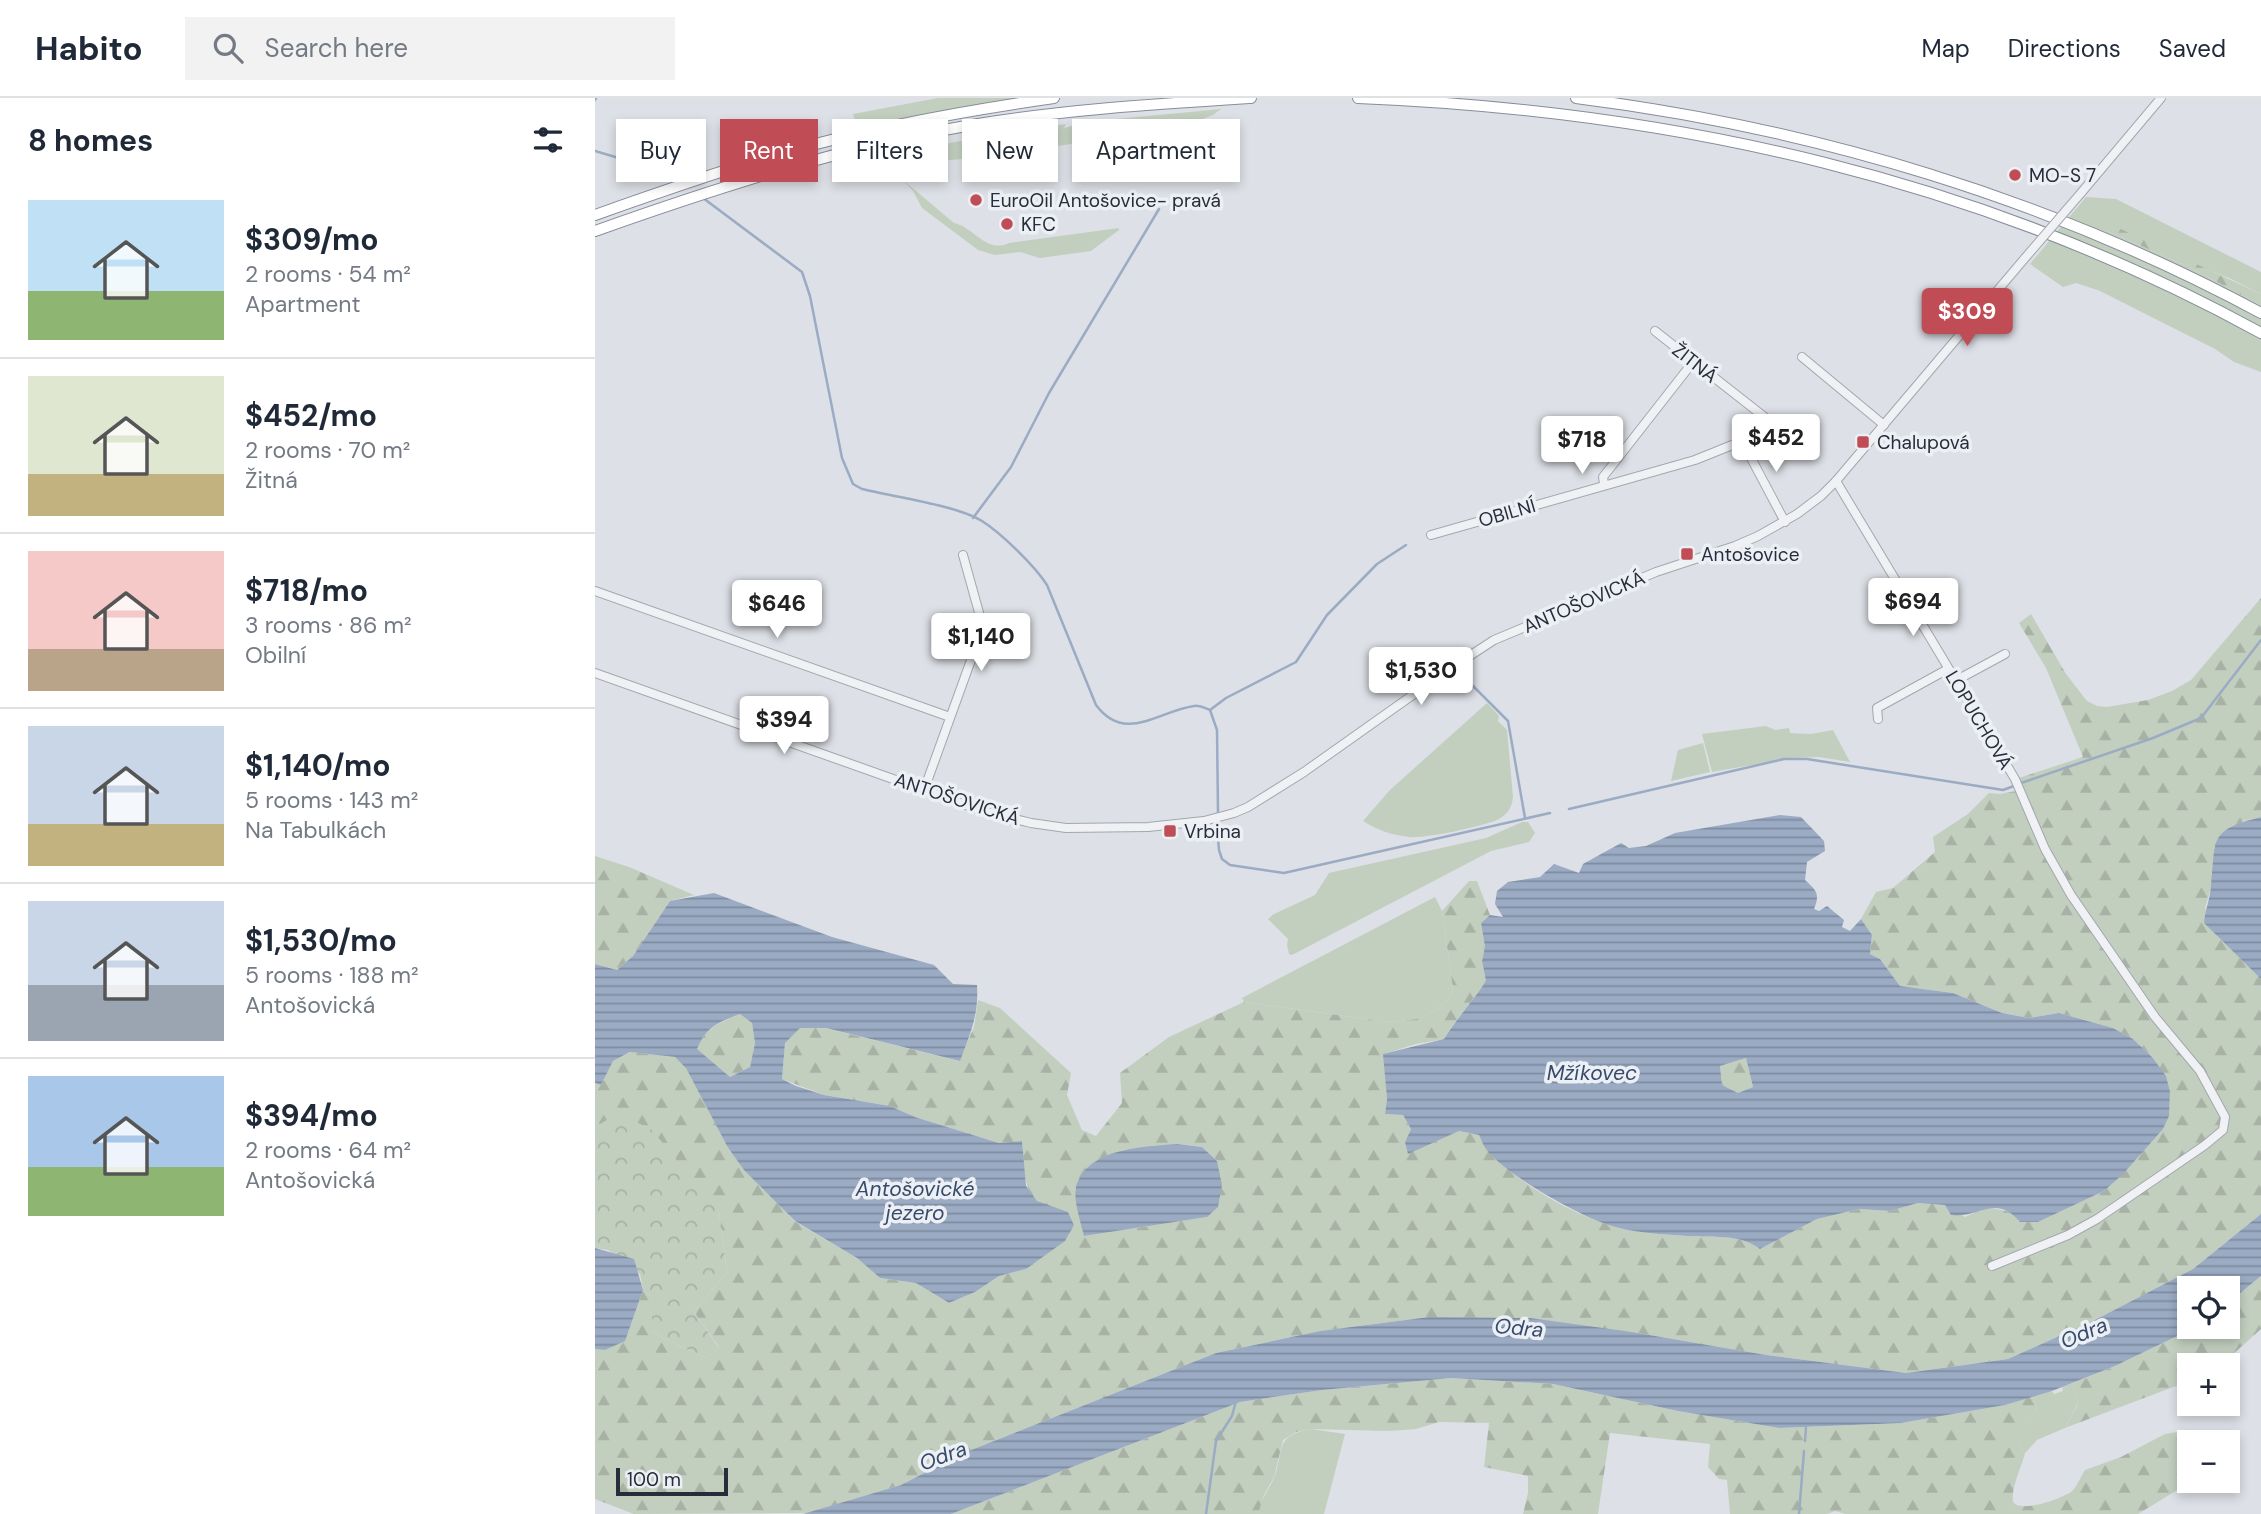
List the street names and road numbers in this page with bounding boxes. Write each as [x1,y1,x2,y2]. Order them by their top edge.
street label: ŽITNÁ [1667,337,1723,389]
street label: OBILNÍ [1476,493,1539,533]
street label: ANTOŠOVICKÁ [1519,565,1649,639]
street label: LOPUCHOVÁ [1940,666,2019,774]
street label: ANTOŠOVICKÁ [891,767,1023,831]

